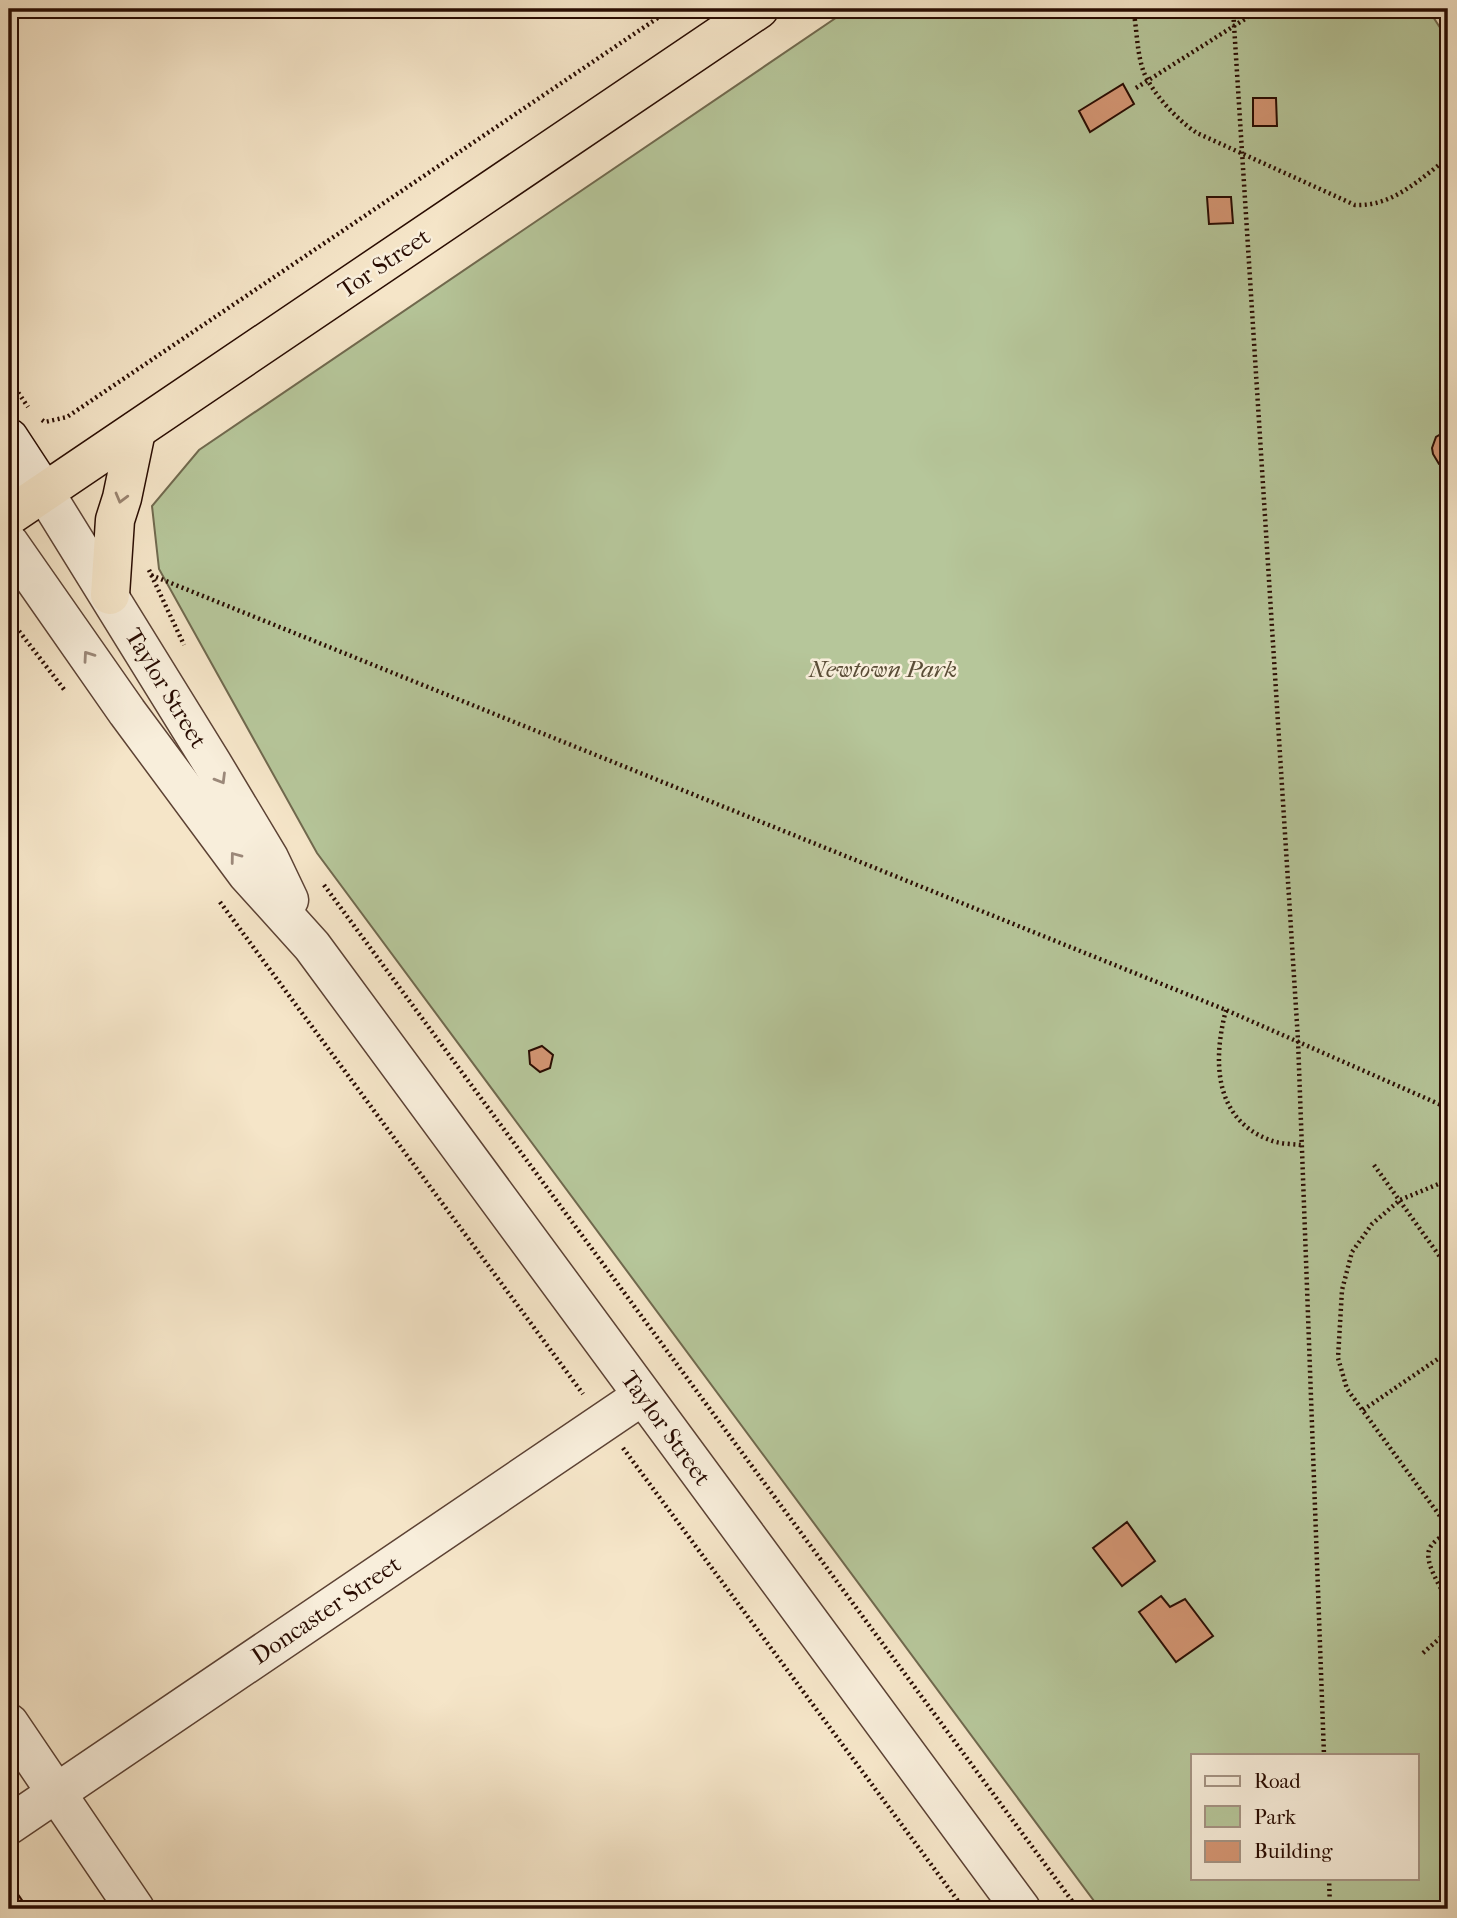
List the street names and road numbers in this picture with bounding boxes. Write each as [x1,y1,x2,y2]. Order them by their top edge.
street label: Tor Street [333,222,436,304]
street label: Taylor Street [119,623,213,753]
street label: Taylor Street [615,1365,717,1491]
street label: Doncaster Street [246,1550,406,1670]

